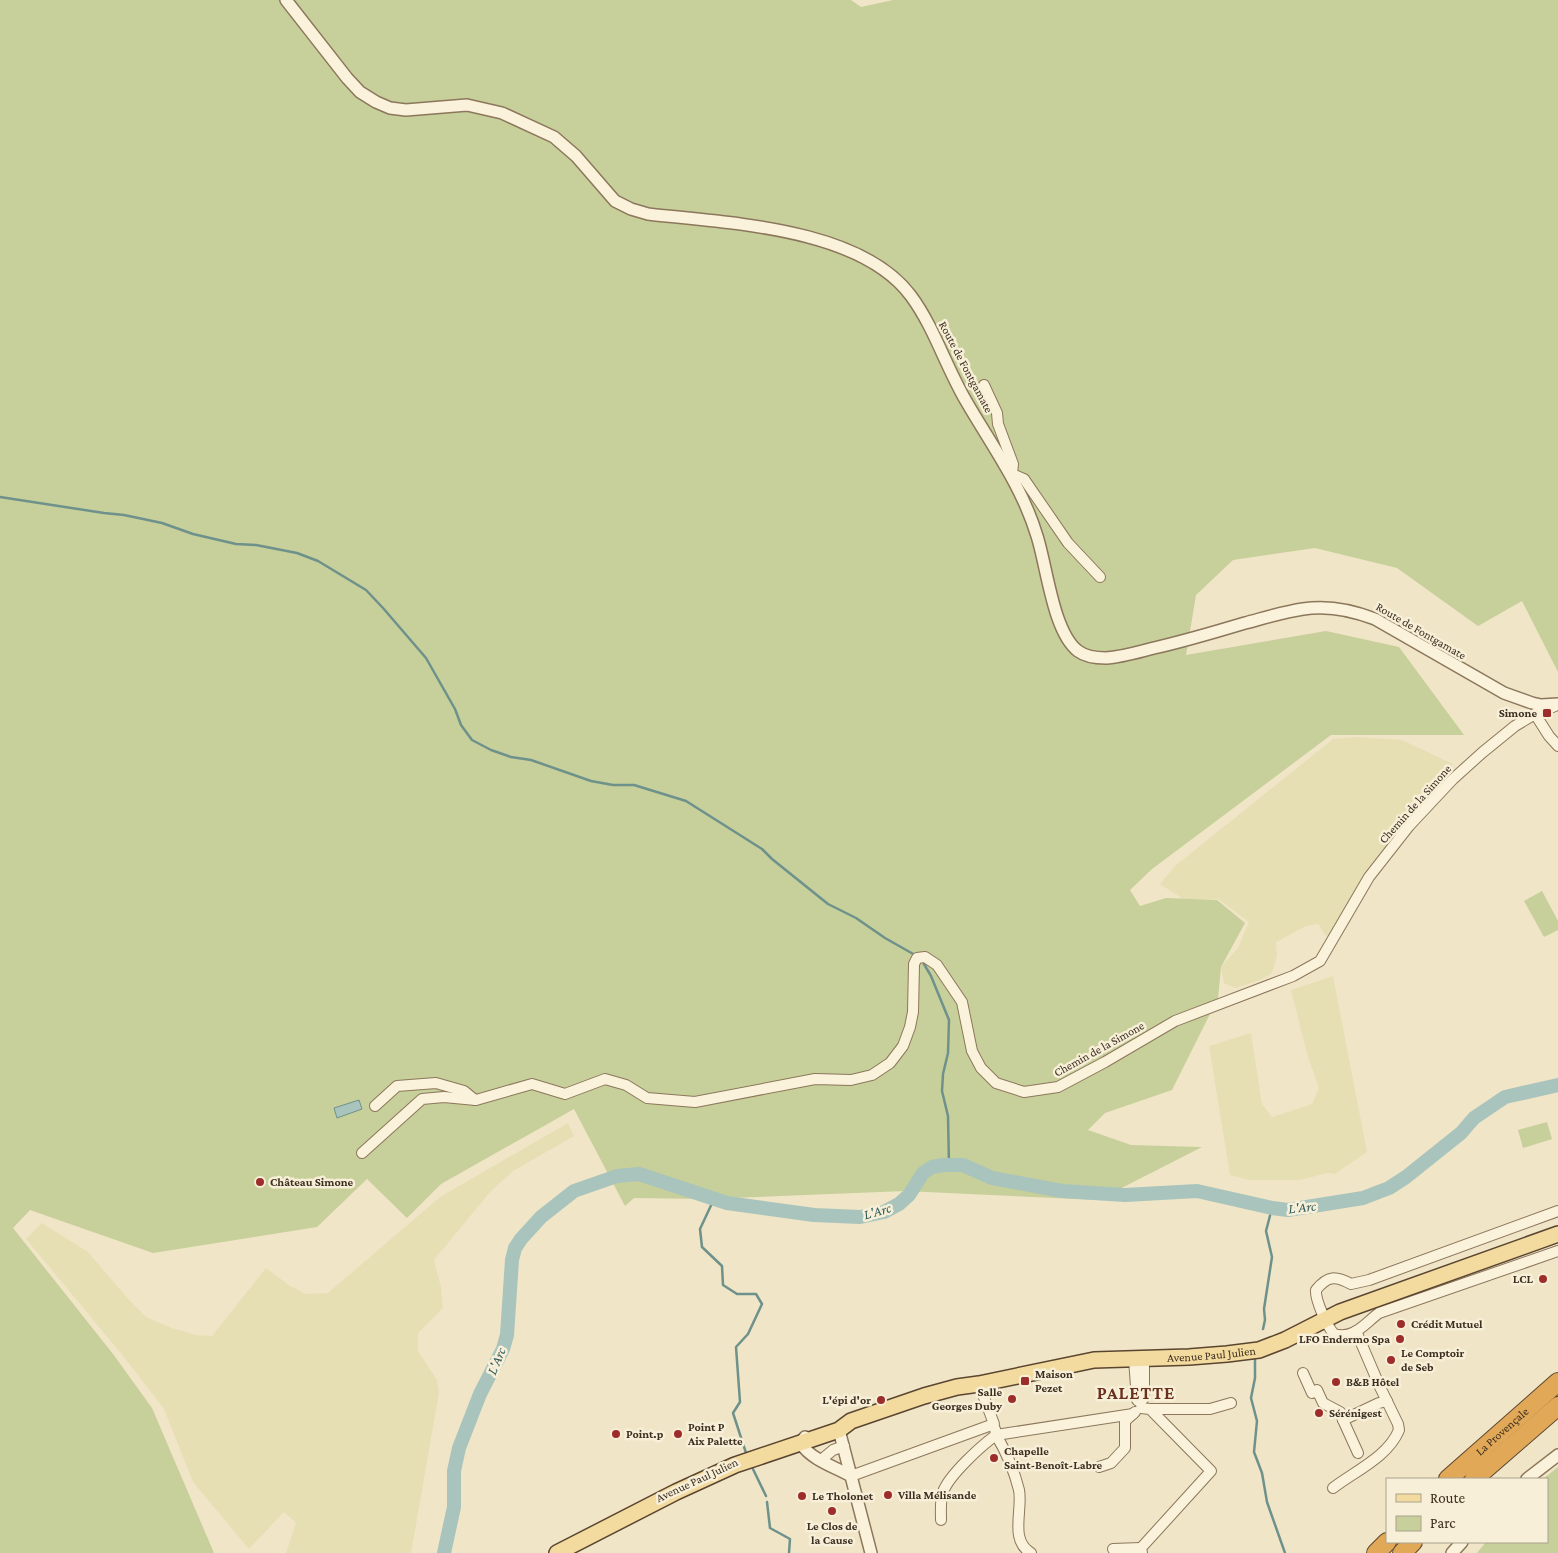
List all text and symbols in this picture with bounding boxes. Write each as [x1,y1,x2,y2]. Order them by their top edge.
street label: Route de Fontgamate [936,319,996,415]
street label: Route de Fontgamate [1373,600,1469,662]
place label: Simone [1499,706,1537,720]
marker: Simone [1541,707,1553,719]
street label: Chemin de la Simone [1376,762,1454,846]
street label: Chemin de la Simone [1051,1018,1147,1080]
place label: Château Simone [270,1175,354,1189]
marker: Château Simone [254,1176,266,1188]
water label: L'Arc [1287,1197,1318,1216]
water label: L'Arc [862,1199,893,1222]
place label: LCL [1513,1272,1534,1286]
marker: LCL [1537,1273,1549,1285]
place label: Crédit Mutuel [1411,1317,1483,1331]
marker: Crédit Mutuel [1395,1318,1407,1330]
place label: LFO Endermo Spa [1299,1332,1390,1346]
marker: LFO Endermo Spa [1394,1333,1406,1345]
street label: Avenue Paul Julien [1167,1343,1257,1365]
water label: L'Arc [483,1344,509,1377]
place label: Le Comptoir de Seb [1401,1346,1465,1374]
marker: Le Comptoir de Seb [1385,1354,1397,1366]
place label: Maison Pezet [1035,1367,1073,1395]
marker: Maison Pezet [1019,1375,1031,1387]
place label: B&B Hôtel [1346,1375,1400,1389]
marker: B&B Hôtel [1330,1376,1342,1388]
district label: PALETTE [1097,1383,1175,1403]
place label: Salle Georges Duby [932,1385,1002,1413]
place label: L'épi d'or [822,1393,871,1407]
marker: Salle Georges Duby [1006,1393,1018,1405]
marker: L'épi d'or [875,1394,887,1406]
street label: La Provençale [1473,1404,1531,1458]
place label: Sérénigest [1329,1406,1382,1420]
marker: Sérénigest [1313,1407,1325,1419]
place label: Point P Aix Palette [687,1420,743,1448]
place label: Point.p [626,1427,664,1441]
marker: Point.p [610,1428,622,1440]
marker: Point P Aix Palette [672,1428,684,1440]
place label: Chapelle Saint-Benoît-Labre [1004,1444,1103,1472]
marker: Chapelle Saint-Benoît-Labre [988,1452,1000,1464]
street label: Avenue Paul Julien [654,1455,741,1505]
legend [1386,1478,1548,1543]
place label: Villa Mélisande [897,1488,977,1502]
place label: Le Tholonet [812,1489,874,1503]
marker: Villa Mélisande [882,1489,894,1501]
marker: Le Tholonet [796,1490,808,1502]
text: Route [1430,1490,1465,1506]
marker: Le Clos de la Cause [826,1505,838,1517]
text: Parc [1430,1515,1456,1531]
place label: Le Clos de la Cause [807,1519,858,1547]

